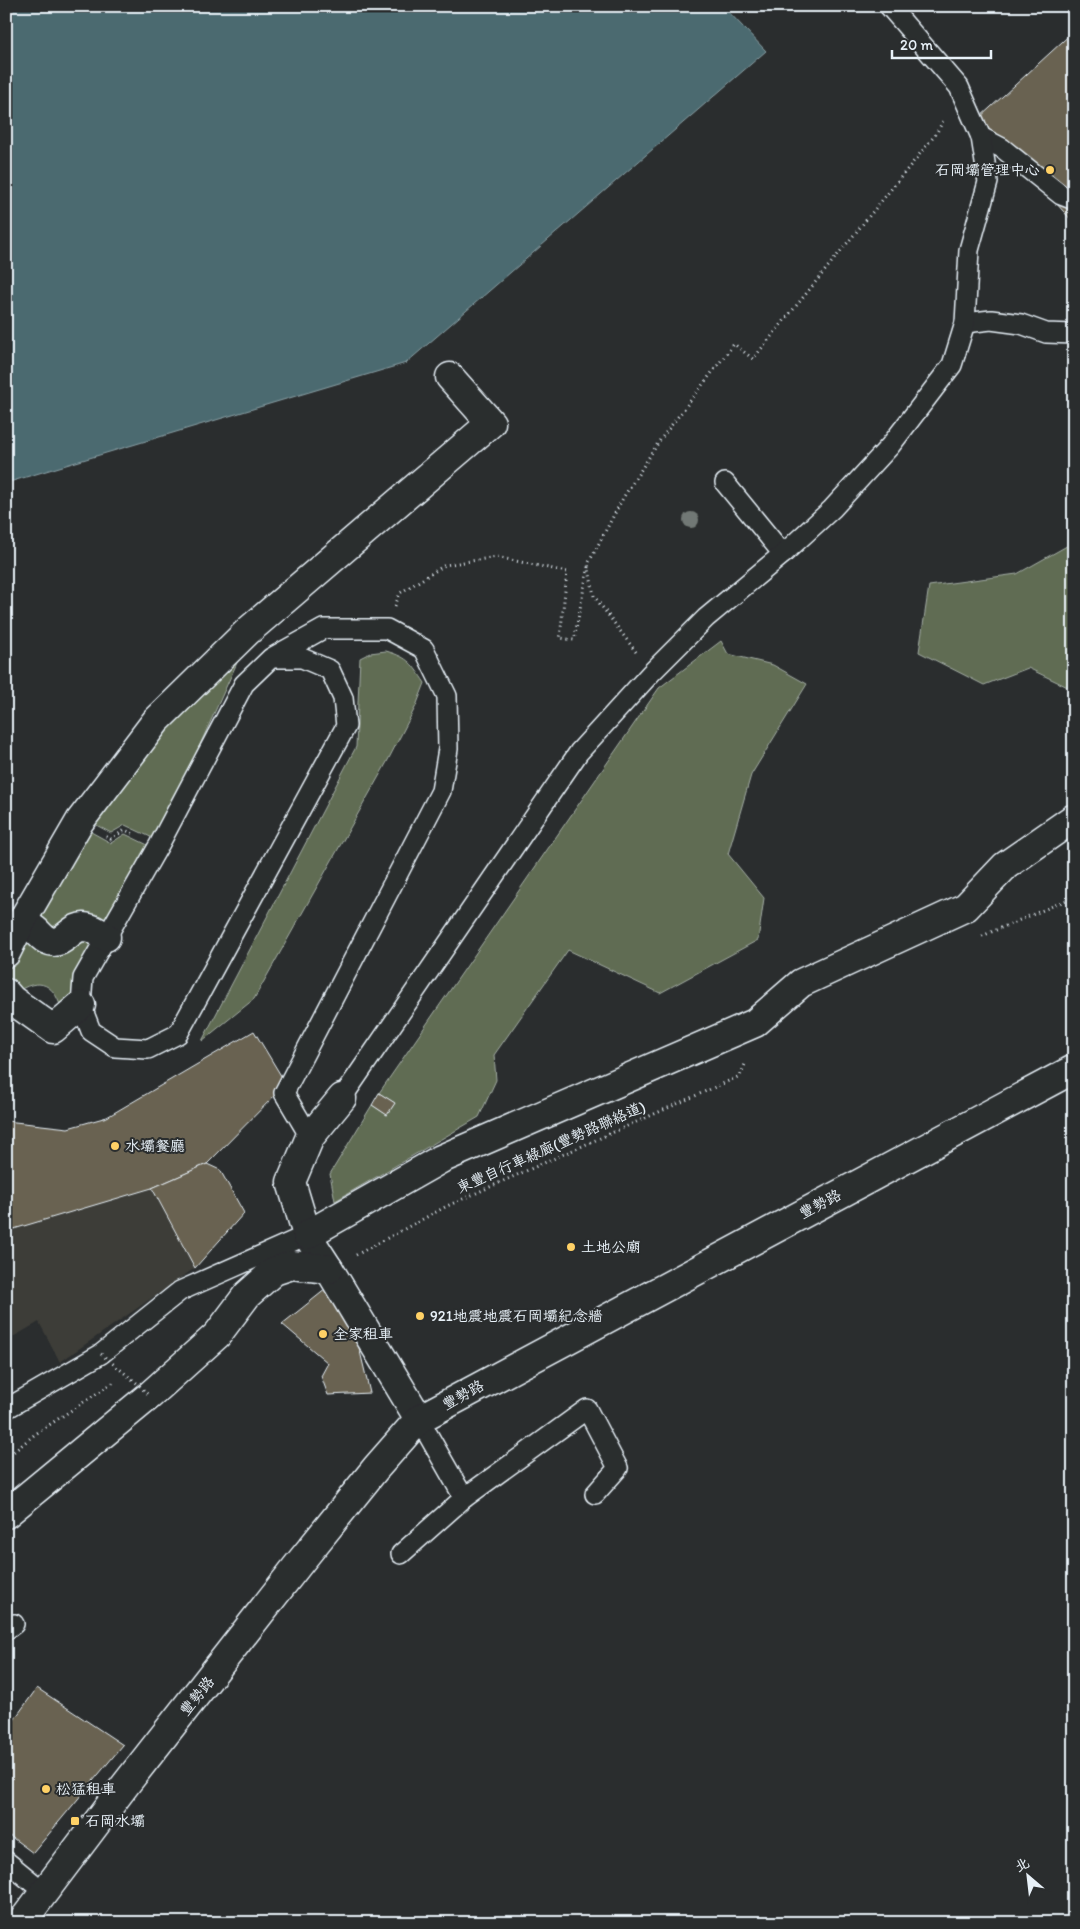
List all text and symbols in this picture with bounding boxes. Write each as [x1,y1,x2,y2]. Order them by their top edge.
scale bar [892,28,991,60]
text: 20 m [900,36,934,54]
place label: 石岡壩管理中心 [935,161,1040,179]
marker: 石岡壩管理中心 [1044,164,1056,176]
street label: 東豐自行車綠廊(豐勢路聯絡道) [454,1097,648,1197]
place label: 水壩餐廳 [125,1137,185,1155]
marker: 水壩餐廳 [109,1140,121,1152]
street label: 豐勢路 [796,1185,844,1223]
place label: 土地公廟 [581,1238,641,1256]
marker: 土地公廟 [565,1241,577,1253]
place label: 921地震地震石岡壩紀念牆 [430,1307,603,1325]
marker: 921地震地震石岡壩紀念牆 [414,1310,426,1322]
place label: 全家租車 [333,1325,393,1343]
marker: 全家租車 [317,1328,329,1340]
street label: 豐勢路 [439,1376,487,1414]
street label: 豐勢路 [176,1673,218,1719]
place label: 松猛租車 [56,1780,116,1798]
marker: 松猛租車 [40,1783,52,1795]
place label: 石岡水壩 [85,1812,145,1830]
marker: 石岡水壩 [69,1815,81,1827]
north arrow [1002,1852,1052,1902]
text: 北 [1012,1854,1032,1876]

